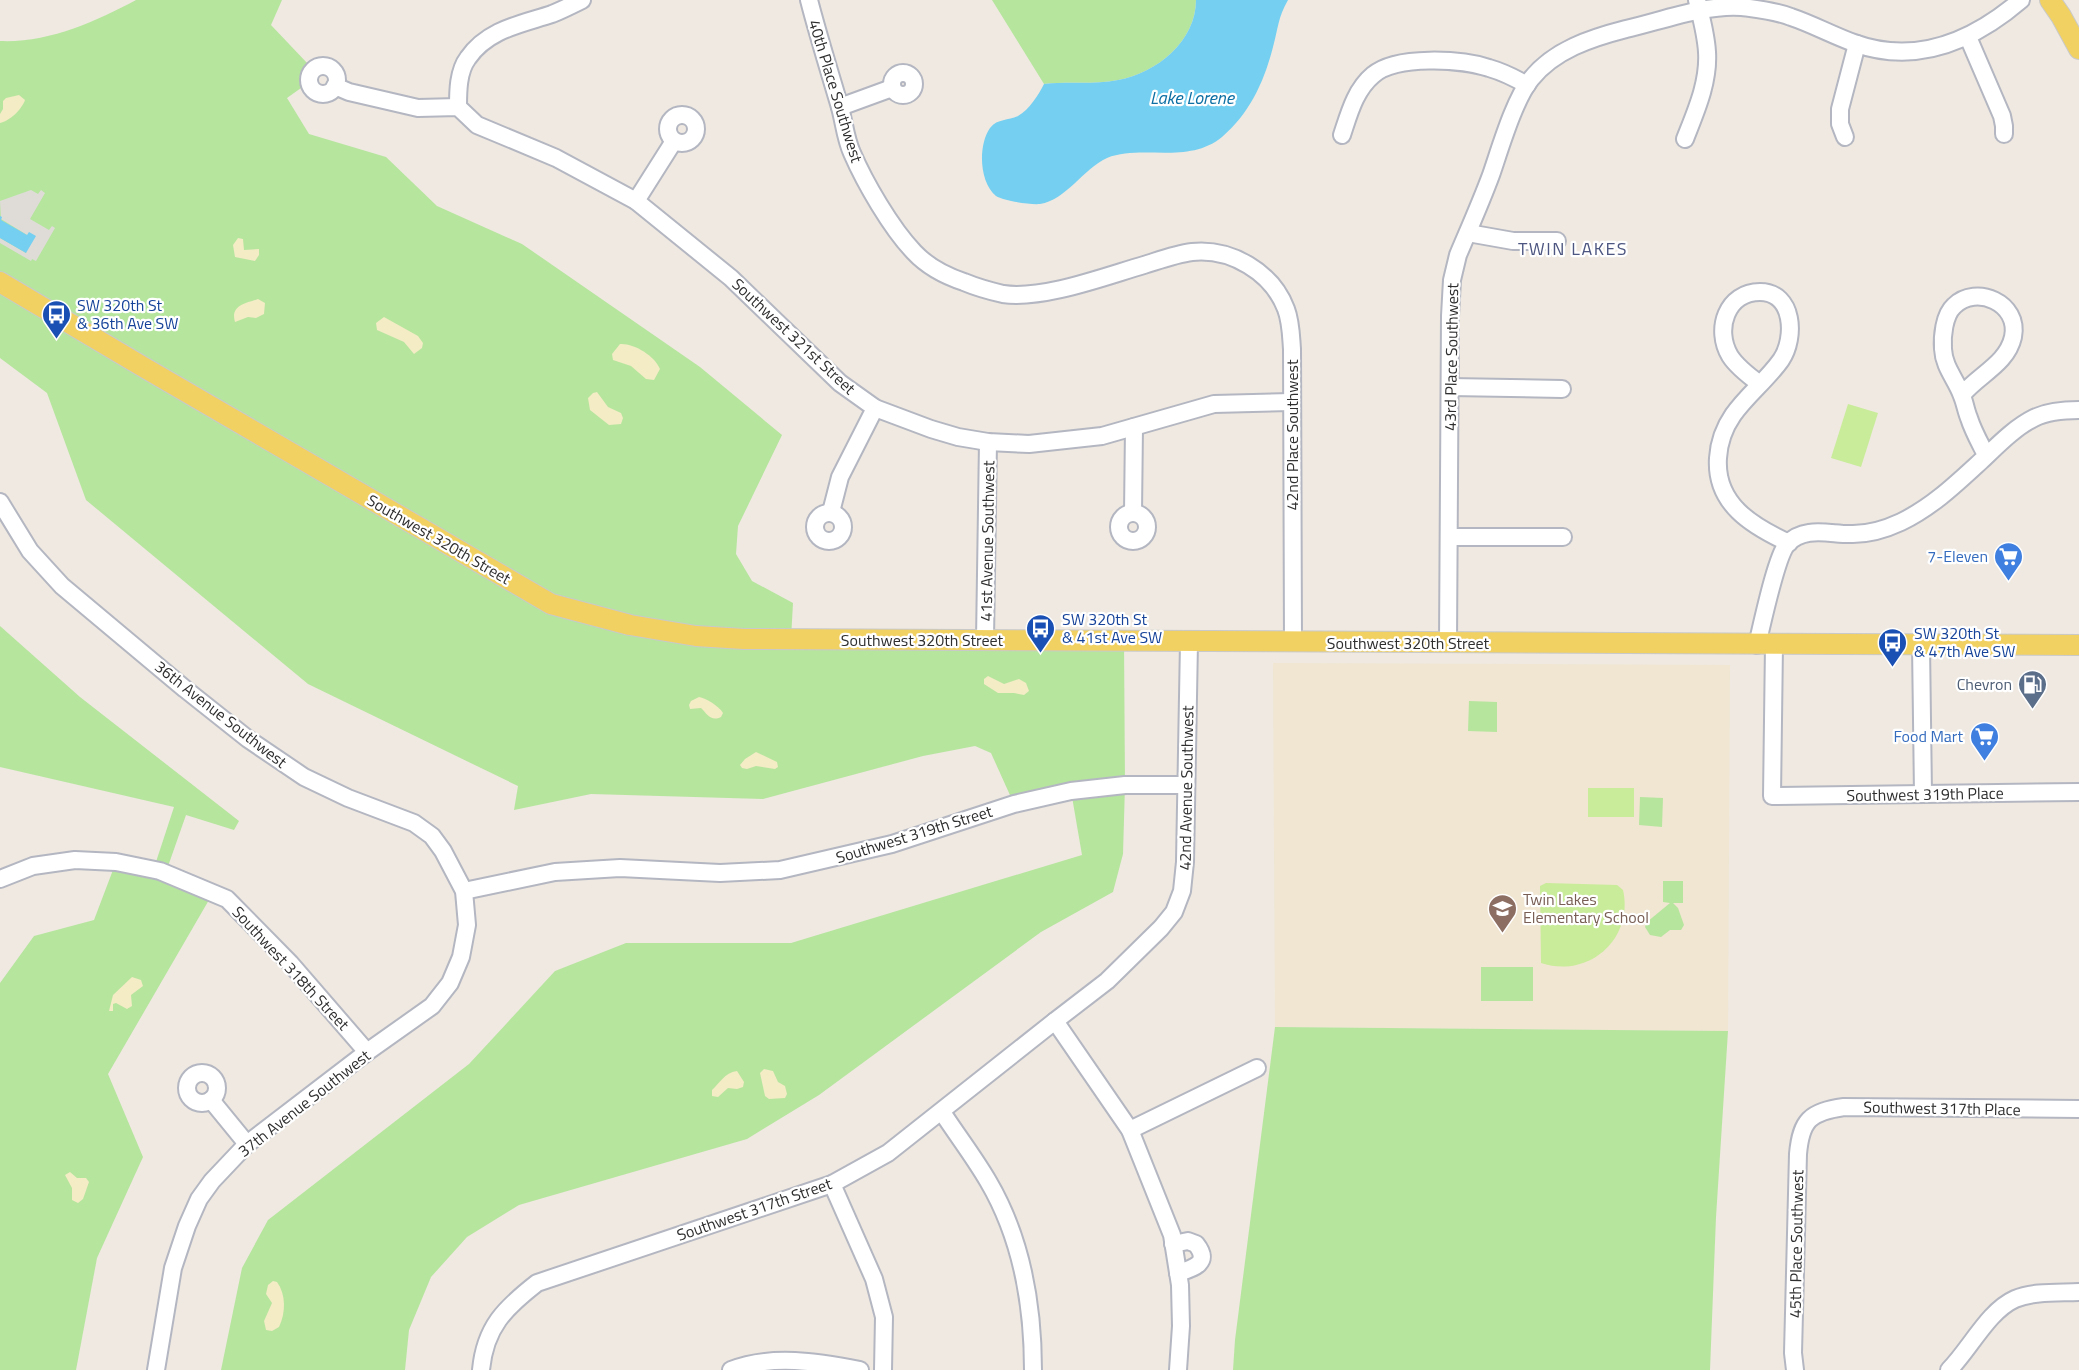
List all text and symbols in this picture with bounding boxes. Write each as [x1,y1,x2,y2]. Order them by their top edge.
street label: 40th Place Southwest [803,17,869,166]
water label: Lake Lorene [1150,84,1236,111]
district label: TWIN LAKES [1518,235,1628,262]
street label: Southwest 321st Street [727,272,861,400]
street label: 43rd Place Southwest [1438,282,1464,431]
place label: SW 320th St & 36th Ave SW [77,293,178,335]
bus stop icon: SW 320th St & 36th Ave SW [40,298,72,340]
street label: 42nd Place Southwest [1280,359,1304,511]
street label: 41st Avenue Southwest [974,460,1000,622]
street label: Southwest 320th Street [363,488,516,590]
supermarket icon: 7-Eleven [1993,540,2025,582]
place label: 7-Eleven [1927,544,1988,568]
place label: SW 320th St & 41st Ave SW [1062,607,1162,649]
bus stop icon: SW 320th St & 41st Ave SW [1025,612,1057,654]
place label: SW 320th St & 47th Ave SW [1914,621,2015,663]
bus stop icon: SW 320th St & 47th Ave SW [1877,626,1909,668]
street label: Southwest 320th Street [841,628,1004,652]
street label: Southwest 320th Street [1327,631,1490,655]
street label: 36th Avenue Southwest [150,655,293,774]
fuel station icon: Chevron [2017,668,2049,710]
place label: Chevron [1957,672,2012,696]
street label: 42nd Avenue Southwest [1173,705,1199,871]
supermarket icon: Food Mart [1968,720,2000,762]
place label: Food Mart [1893,724,1963,748]
street label: Southwest 319th Place [1846,781,2004,807]
street label: Southwest 319th Street [833,799,996,869]
place label: Twin Lakes Elementary School [1523,887,1649,929]
school or university icon: Twin Lakes Elementary School [1486,892,1518,934]
street label: Southwest 318th Street [227,900,355,1036]
street label: 37th Avenue Southwest [233,1043,376,1162]
street label: Southwest 317th Place [1863,1095,2021,1121]
street label: 45th Place Southwest [1783,1169,1809,1318]
street label: Southwest 317th Street [673,1171,835,1247]

